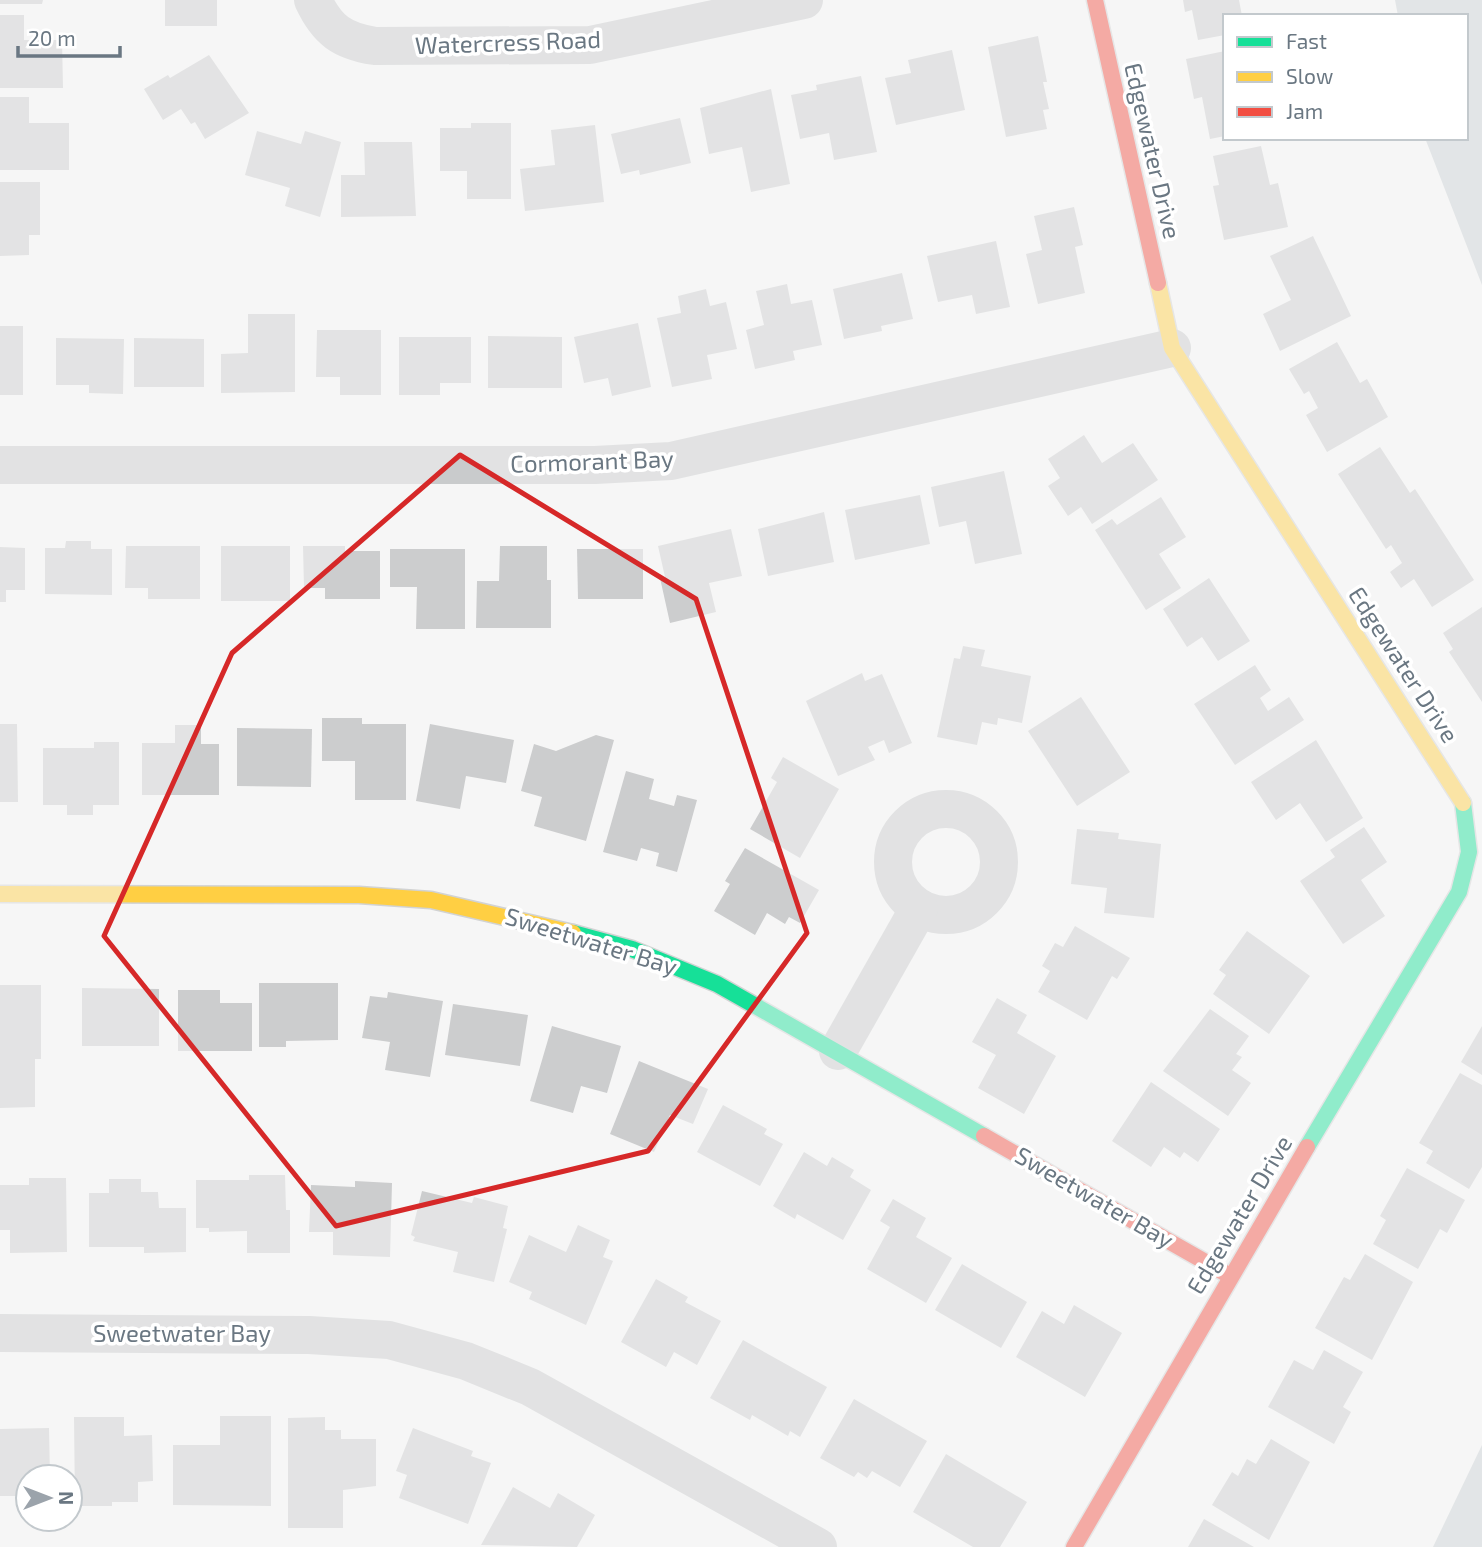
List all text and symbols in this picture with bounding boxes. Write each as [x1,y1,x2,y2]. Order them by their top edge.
scale bar [18,14,119,58]
legend [1223,14,1468,140]
street label: Watercress Road [415,24,601,59]
text: 20 m [28,25,76,50]
text: Fast [1286,28,1327,53]
street label: Edgewater Drive [1119,60,1188,241]
text: Slow [1286,63,1333,88]
text: Jam [1286,98,1323,123]
street label: Cormorant Bay [510,443,674,478]
street label: Edgewater Drive [1343,581,1465,747]
street label: Sweetwater Bay [502,901,681,981]
street label: Edgewater Drive [1180,1130,1297,1299]
street label: Sweetwater Bay [1010,1140,1179,1254]
street label: Sweetwater Bay [93,1318,271,1347]
north arrow [14,1463,84,1533]
text: N [55,1491,78,1505]

